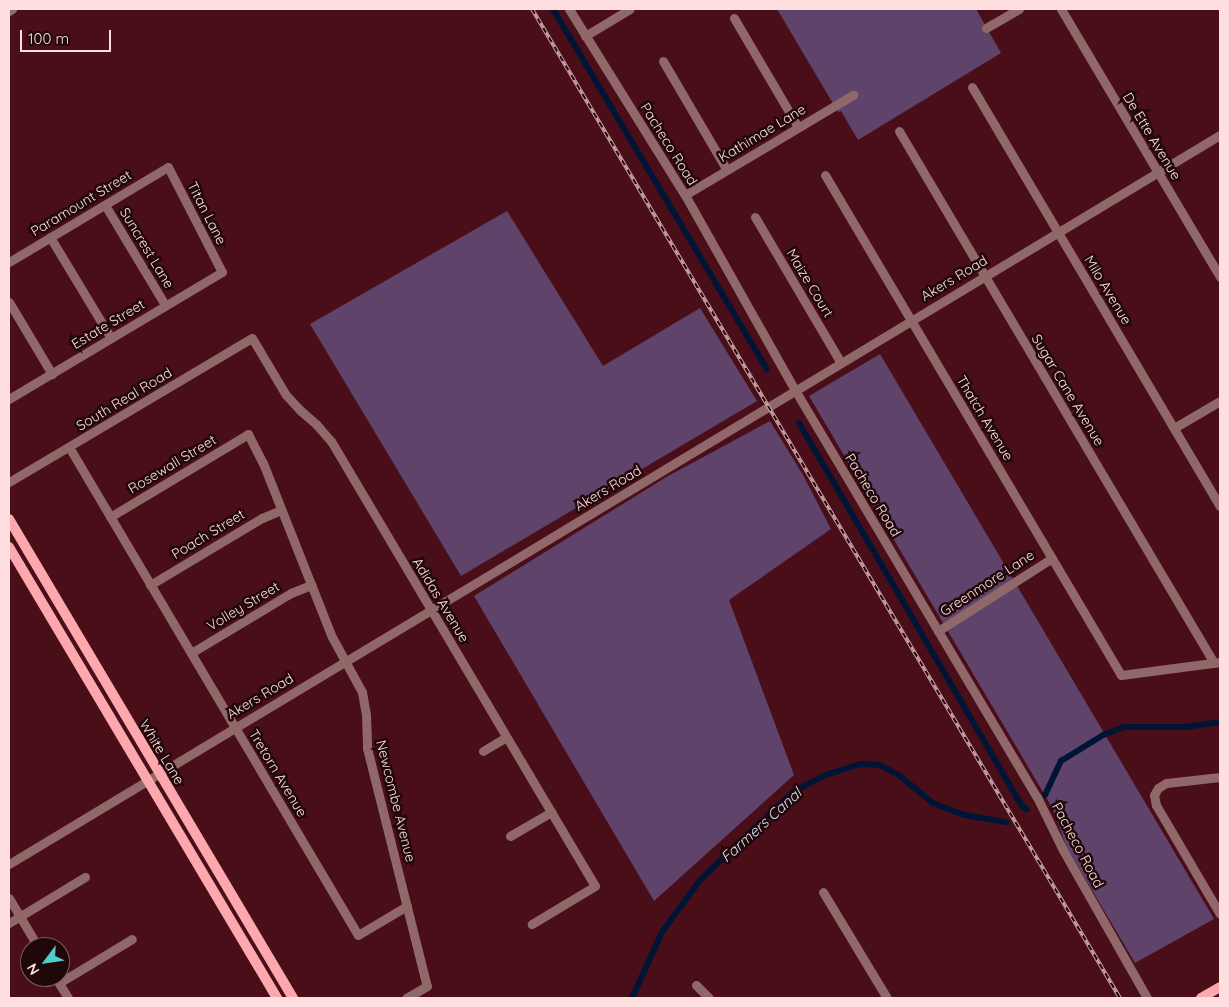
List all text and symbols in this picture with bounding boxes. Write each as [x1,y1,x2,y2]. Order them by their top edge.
scale bar [22,20,114,52]
text: 100 m [28,29,69,48]
street label: De Ette Avenue [1119,89,1185,183]
street label: Pacheco Road [637,100,701,188]
street label: Kathimae Lane [715,100,809,166]
street label: Paramount Street [28,166,134,240]
street label: Titan Lane [184,179,230,247]
street label: Suncrest Lane [116,205,178,291]
street label: Maize Court [783,246,837,320]
street label: Akers Road [918,252,990,304]
street label: Milo Avenue [1081,252,1135,328]
street label: Estate Street [68,296,148,352]
street label: Sugar Cane Avenue [1028,331,1108,449]
street label: South Real Road [73,364,175,434]
street label: Thatch Avenue [953,372,1017,464]
street label: Rosewall Street [125,431,219,497]
street label: Pacheco Road [842,450,904,540]
street label: Akers Road [572,462,644,514]
street label: Poach Street [168,506,248,562]
street label: Greenmore Lane [937,546,1037,620]
street label: Adidas Avenue [409,555,473,645]
street label: Volley Street [204,578,282,634]
street label: Akers Road [224,670,296,722]
street label: White Lane [136,716,188,788]
street label: Tretorn Avenue [245,726,311,820]
street label: Newcombe Avenue [373,738,419,864]
water label: Farmers Canal [717,784,805,866]
street label: Pacheco Road [1048,799,1108,891]
north arrow [20,937,70,987]
text: N [23,960,43,978]

